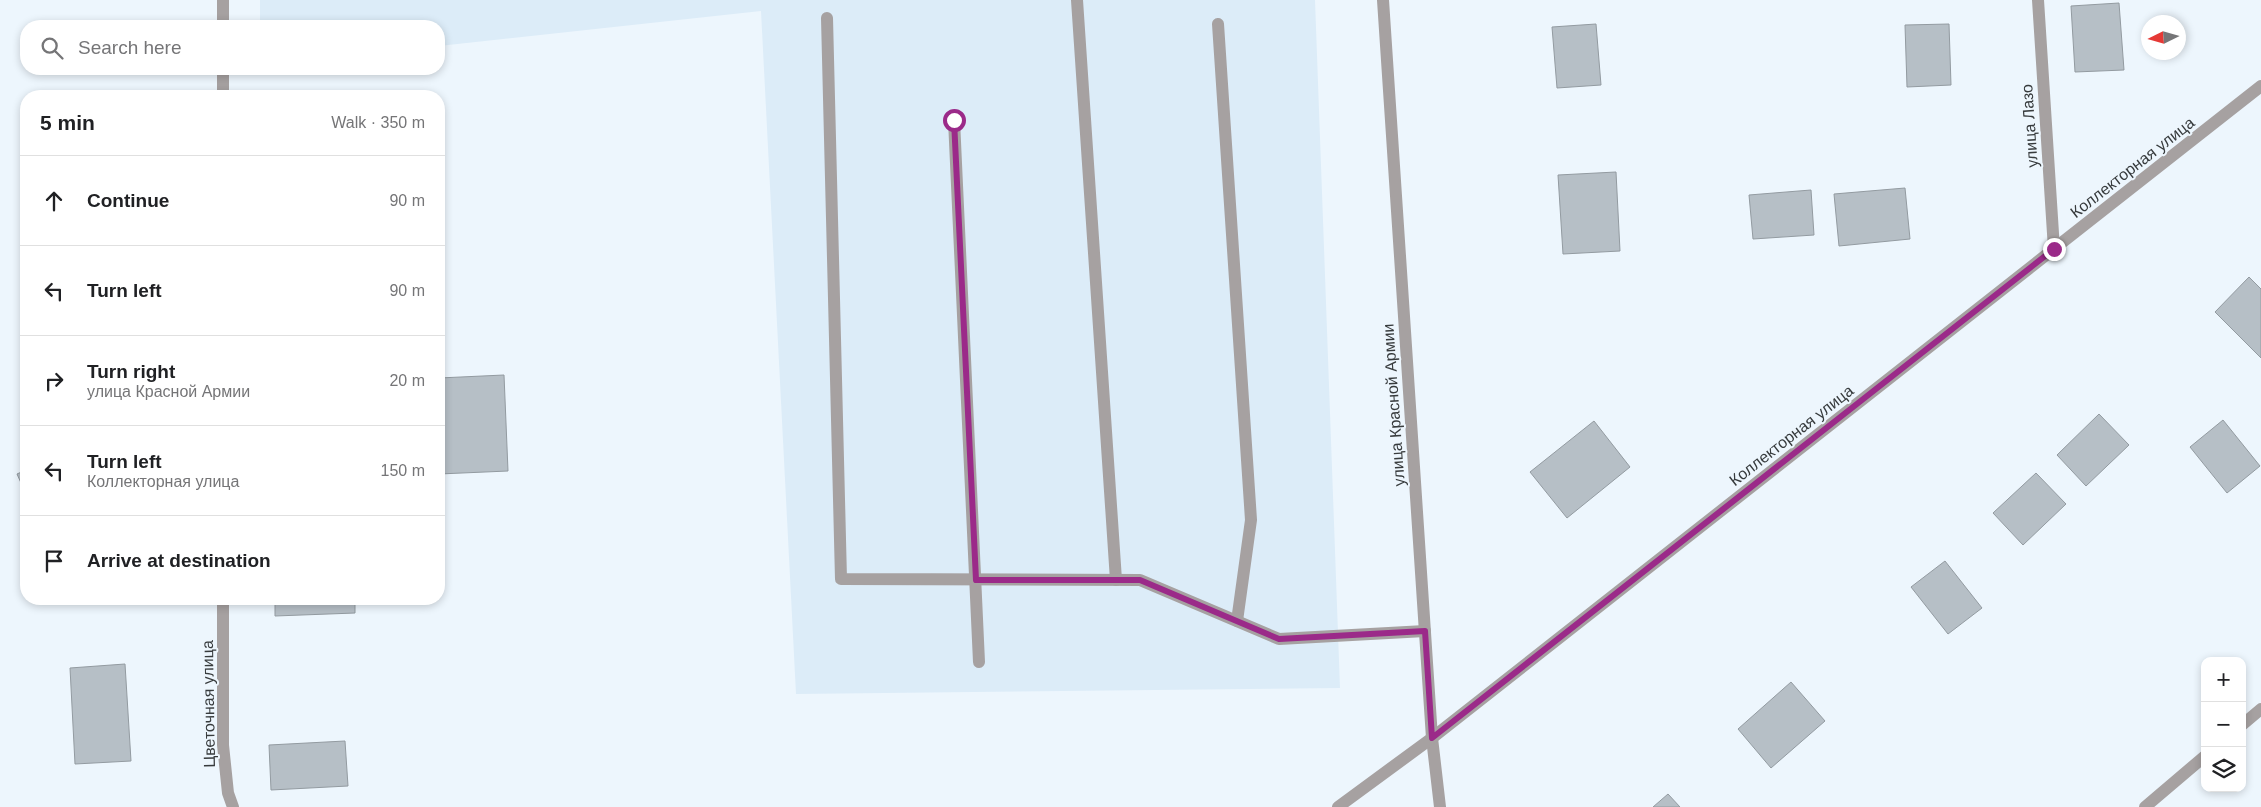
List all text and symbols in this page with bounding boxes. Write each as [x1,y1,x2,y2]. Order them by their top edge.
north arrow [2141,15,2186,60]
search box [20,20,445,75]
icon: search [38,34,66,62]
text: Search here [78,37,182,58]
street label: улица Лазо [2018,84,2041,168]
route start [943,109,966,132]
text: 5 min [40,111,95,134]
text: Walk · 350 m [331,114,425,131]
street label: Коллекторная улица [2067,114,2198,221]
icon: ahead [40,187,68,215]
text: Continue [87,190,169,211]
text: 90 m [389,192,425,209]
route end [2043,238,2066,261]
icon: left [40,277,68,305]
text: Turn left [87,280,162,301]
text: 90 m [389,282,425,299]
street label: улица Красной Армии [1379,323,1408,487]
text: Turn right [87,361,175,382]
icon: right [40,367,68,395]
text: 20 m [389,372,425,389]
street label: Коллекторная улица [1726,382,1857,489]
text: улица Красной Армии [87,383,250,400]
text: Turn left [87,451,162,472]
icon: left [40,457,68,485]
text: 150 m [381,462,425,479]
text: Коллекторная улица [87,473,239,490]
icon: arrive [40,547,68,575]
text: Arrive at destination [87,550,271,571]
street label: Цветочная улица [199,640,218,768]
map controls [2201,657,2246,792]
button: + [2201,657,2246,702]
button: − [2201,702,2246,747]
button: layers [2201,747,2246,792]

